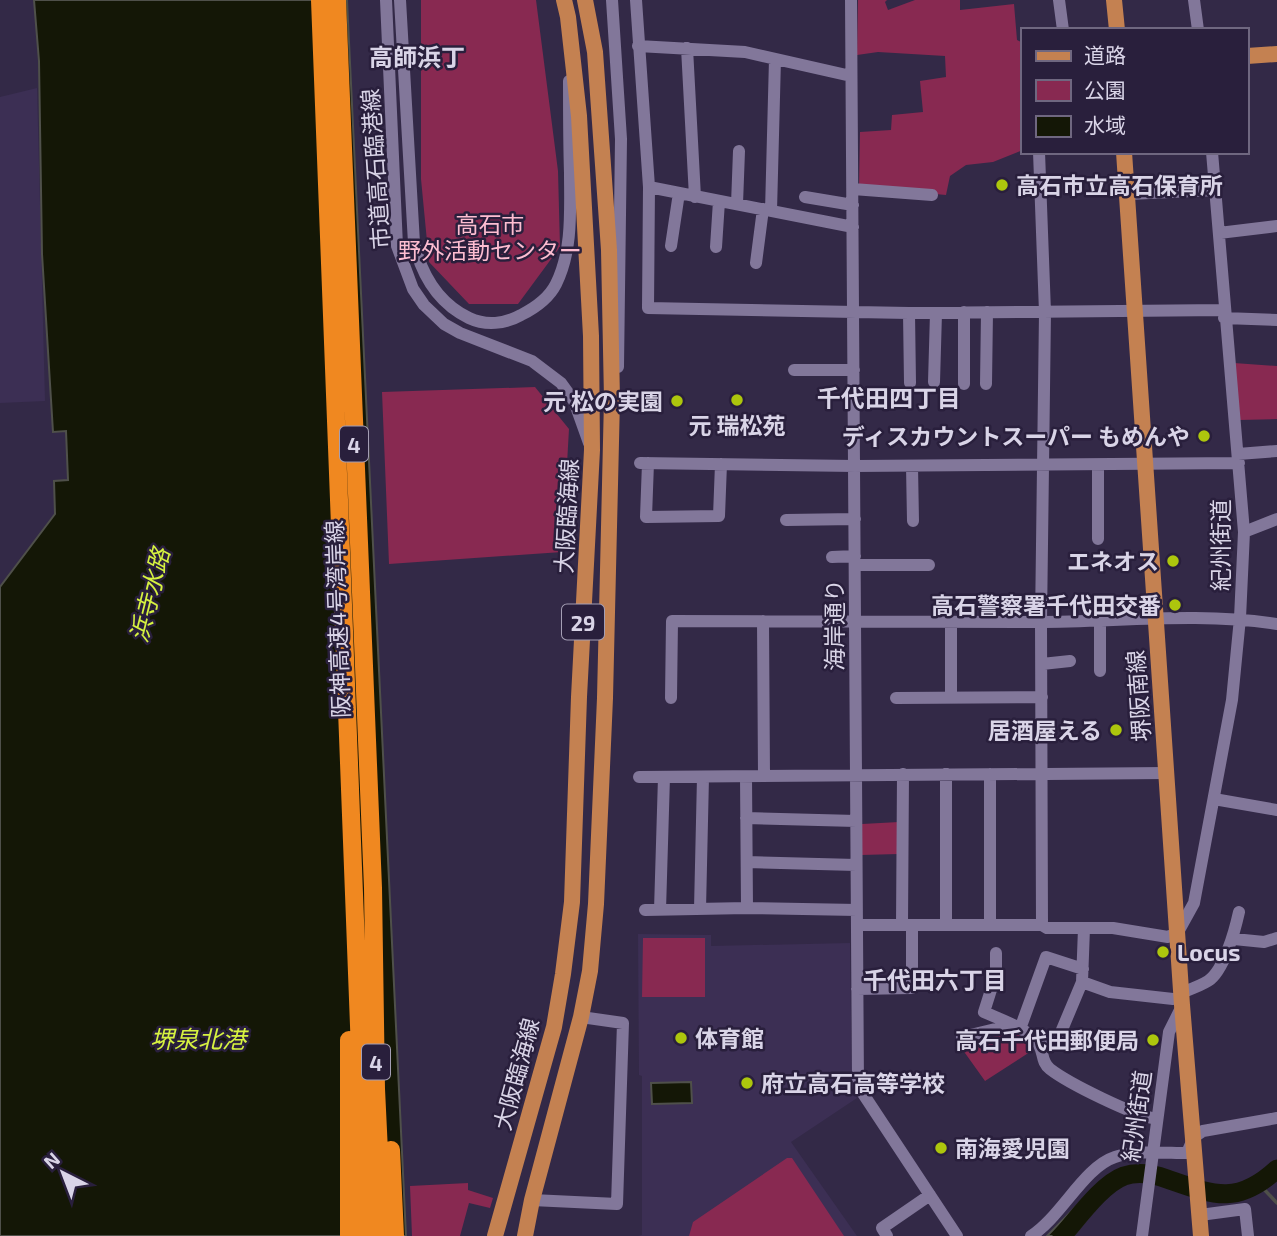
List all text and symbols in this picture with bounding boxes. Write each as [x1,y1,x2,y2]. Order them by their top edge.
legend [1021,28,1249,154]
district label: 高師浜丁 [369,42,465,71]
text: 道路 [1084,42,1126,67]
text: 公園 [1084,77,1126,102]
street label: 市道高石臨港線 [355,88,395,250]
text: 水域 [1084,112,1126,137]
place label: 高石市立高石保育所 [1016,171,1223,199]
marker: 高石市立高石保育所 [994,177,1010,193]
park label: 高石市 野外活動センター [398,210,582,264]
district label: 千代田四丁目 [817,383,961,412]
place label: 元 松の実園 [543,387,663,415]
marker: 元 瑞松苑 [729,392,745,408]
marker: 元 松の実園 [669,393,685,409]
place label: 元 瑞松苑 [689,411,785,439]
place label: ディスカウントスーパー もめんや [842,422,1190,450]
road number: 4 [340,426,368,462]
marker: ディスカウントスーパー もめんや [1196,428,1212,444]
street label: 大阪臨海線 [549,458,583,574]
street label: 紀州街道 [1206,499,1234,591]
street label: 阪神高速4号湾岸線 [320,519,354,719]
water label: 浜寺水路 [123,543,175,645]
place label: エネオス [1067,547,1159,575]
marker: エネオス [1165,553,1181,569]
street label: 海岸通り [820,579,848,671]
place label: 高石警察署千代田交番 [931,591,1161,619]
marker: 高石警察署千代田交番 [1167,597,1183,613]
road number: 29 [562,604,604,640]
street label: 堺阪南線 [1121,649,1155,743]
place label: 居酒屋える [988,716,1102,744]
marker: 居酒屋える [1108,722,1124,738]
place label: Locus [1177,938,1240,966]
marker: Locus [1155,944,1171,960]
district label: 千代田六丁目 [863,965,1007,994]
street label: 大阪臨海線 [488,1015,544,1133]
water label: 堺泉北港 [150,1024,249,1053]
place label: 体育館 [695,1024,764,1052]
place label: 高石千代田郵便局 [955,1026,1139,1054]
marker: 体育館 [673,1030,689,1046]
marker: 高石千代田郵便局 [1145,1032,1161,1048]
road number: 4 [362,1044,390,1080]
street label: 紀州街道 [1116,1068,1156,1164]
place label: 府立高石高等学校 [761,1069,945,1097]
marker: 府立高石高等学校 [739,1075,755,1091]
place label: 南海愛児園 [955,1134,1070,1162]
north arrow [28,1138,98,1208]
marker: 南海愛児園 [933,1140,949,1156]
text: N [38,1147,64,1173]

